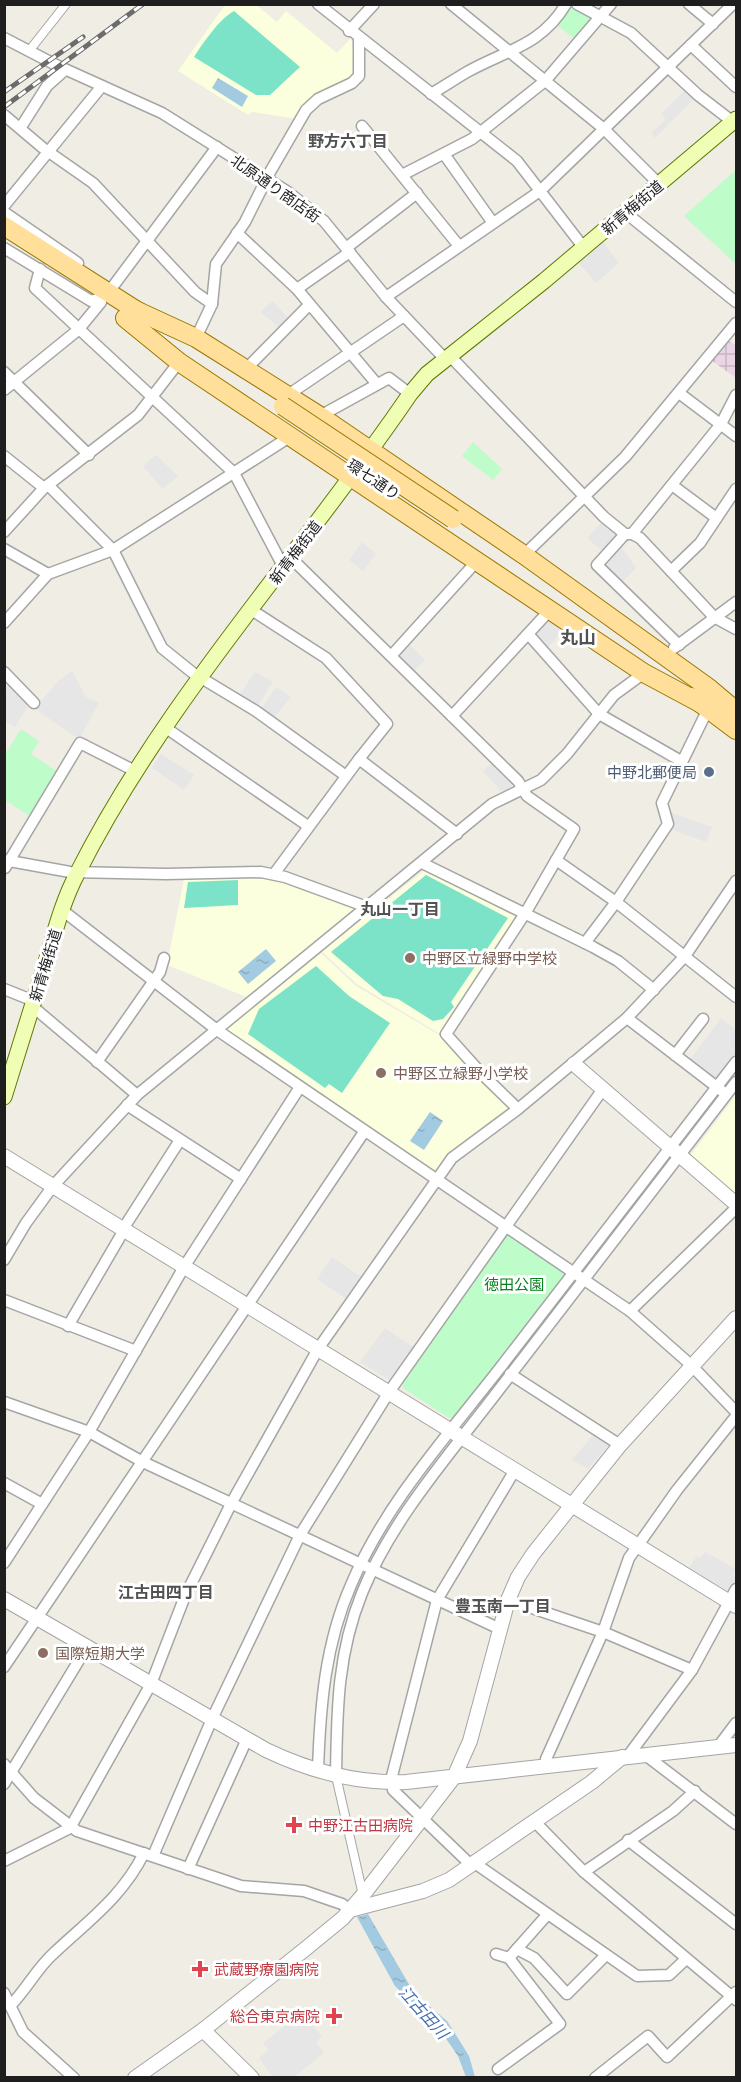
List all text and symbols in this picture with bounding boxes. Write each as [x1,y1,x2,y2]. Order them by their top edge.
district label: 野方六丁目 [308,131,388,150]
street label: 北原通り商店街 [228,151,324,225]
street label: 新青梅街道 [597,176,667,238]
street label: 環七通り [344,455,404,503]
street label: 新青梅街道 [265,517,325,587]
district label: 丸山 [560,626,596,648]
place label: 中野北郵便局 [607,763,697,781]
marker: 中野北郵便局 [702,765,716,779]
district label: 丸山一丁目 [360,899,440,918]
street label: 新青梅街道 [25,926,65,1004]
place label: 中野区立緑野中学校 [422,949,557,967]
marker: 中野区立緑野中学校 [403,951,417,965]
place label: 中野区立緑野小学校 [393,1064,528,1082]
marker: 中野区立緑野小学校 [374,1066,388,1080]
park label: 徳田公園 [484,1275,544,1293]
district label: 江古田四丁目 [118,1582,214,1601]
district label: 豊玉南一丁目 [455,1596,551,1615]
place label: 国際短期大学 [55,1644,145,1662]
marker: 国際短期大学 [36,1646,50,1660]
marker: 中野江古田病院 [285,1816,303,1834]
place label: 中野江古田病院 [308,1816,413,1834]
marker: 武蔵野療園病院 [191,1960,209,1978]
place label: 武蔵野療園病院 [214,1960,319,1978]
water label: 江古田川 [396,1982,454,2044]
place label: 総合東京病院 [230,2007,320,2025]
marker: 総合東京病院 [325,2007,343,2025]

